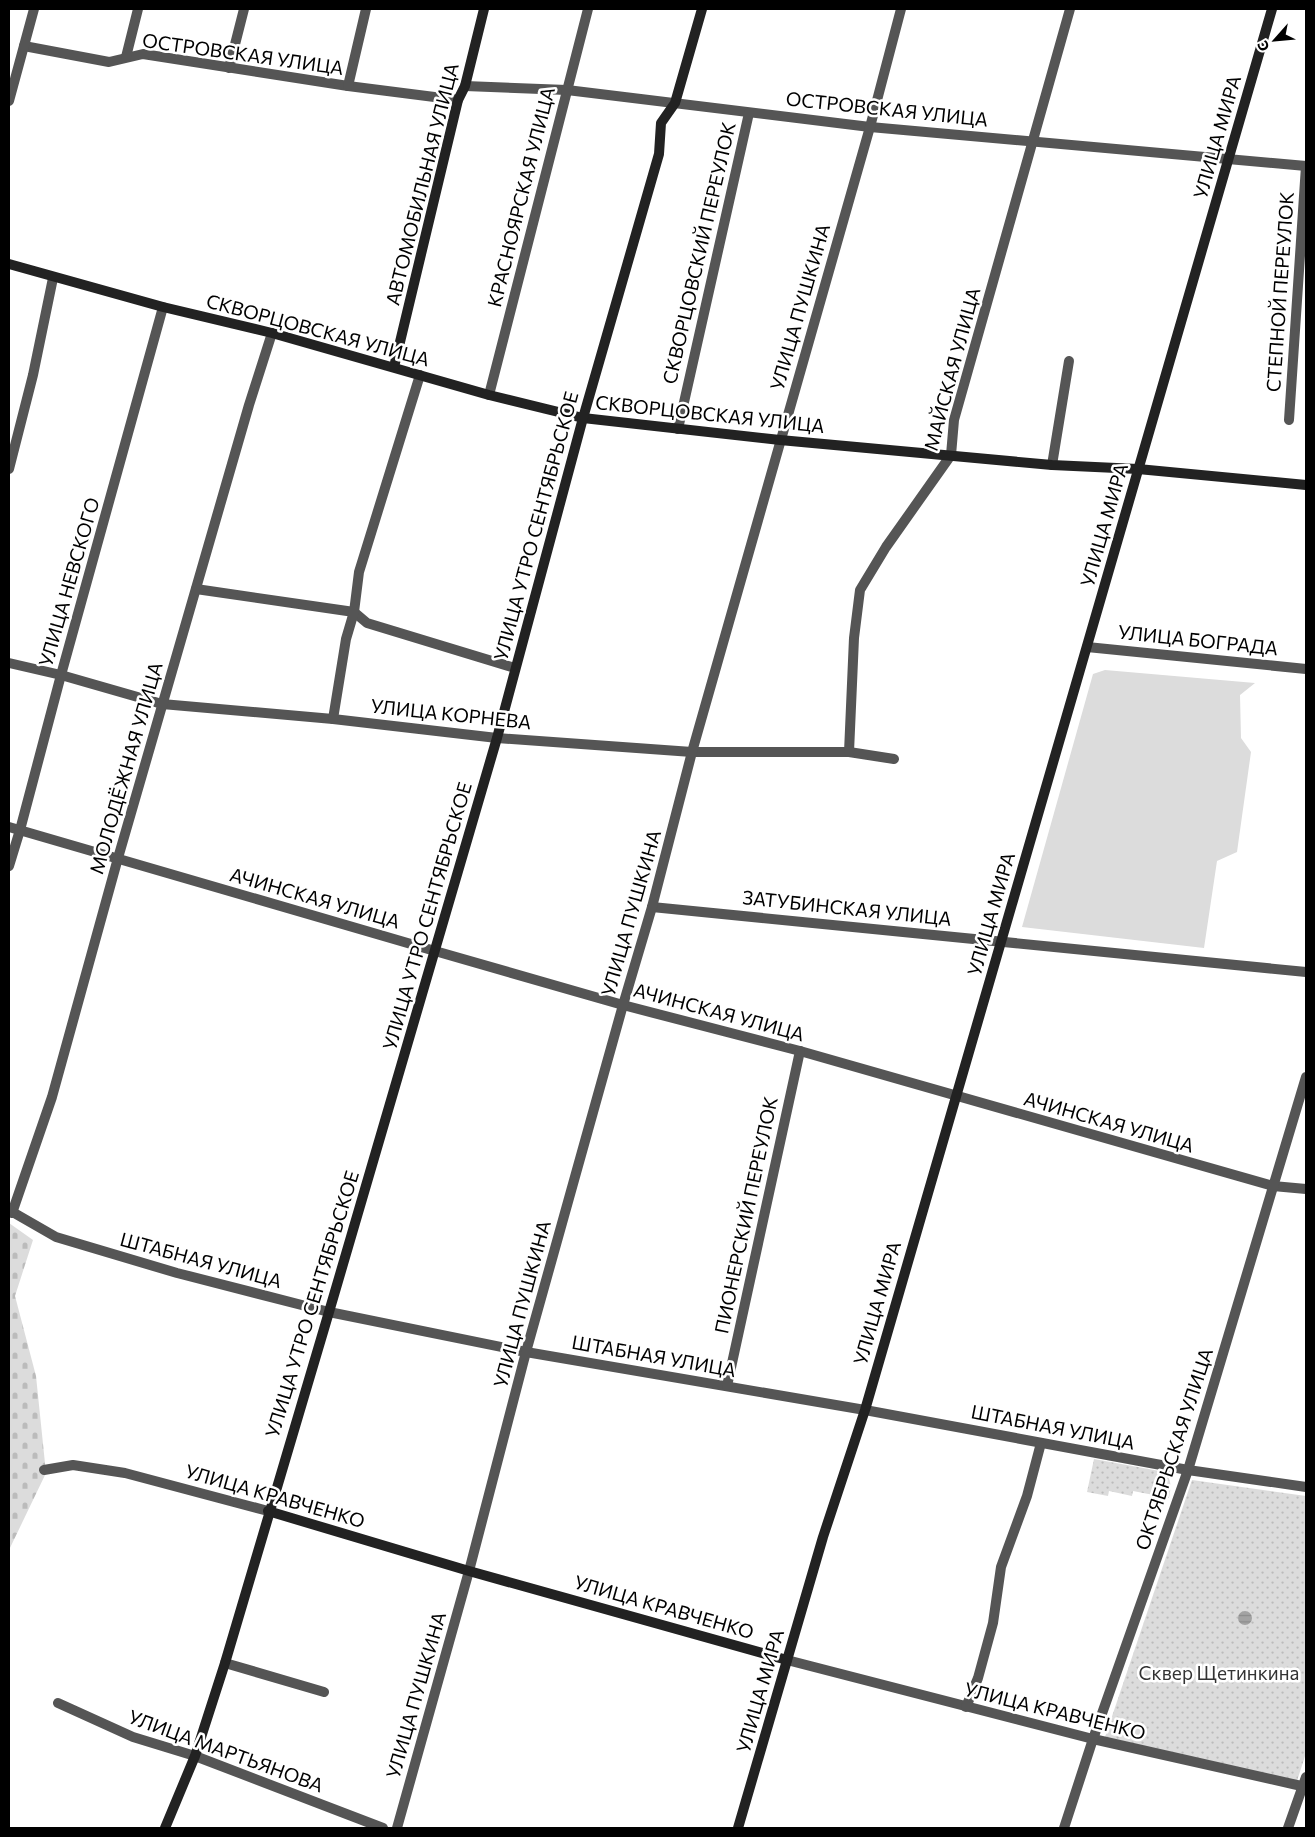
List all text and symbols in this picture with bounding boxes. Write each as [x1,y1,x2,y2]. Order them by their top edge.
north arrow [1250,15,1300,65]
street label: ОСТРОВСКАЯ УЛИЦА [141,28,345,79]
text: С [1253,38,1273,54]
street label: АВТОМОБИЛЬНАЯ УЛИЦА [380,60,463,307]
street label: УЛИЦА МИРА [1188,72,1245,201]
street label: КРАСНОЯРСКАЯ УЛИЦА [482,85,559,309]
street label: ОСТРОВСКАЯ УЛИЦА [785,86,989,131]
street label: СКВОРЦОВСКИЙ ПЕРЕУЛОК [657,119,740,386]
street label: СТЕПНОЙ ПЕРЕУЛОК [1261,191,1298,393]
street label: УЛИЦА ПУШКИНА [765,221,834,393]
street label: МАЙСКАЯ УЛИЦА [919,285,984,453]
street label: СКВОРЦОВСКАЯ УЛИЦА [204,289,432,370]
street label: УЛИЦА УТРО СЕНТЯБРЬСКОЕ [488,389,583,663]
street label: СКВОРЦОВСКАЯ УЛИЦА [594,390,826,437]
street label: УЛИЦА МИРА [1075,460,1132,589]
street label: УЛИЦА НЕВСКОГО [33,495,104,669]
street label: УЛИЦА БОГРАДА [1117,620,1279,659]
street label: МОЛОДЁЖНАЯ УЛИЦА [84,659,167,876]
street label: УЛИЦА КОРНЕВА [370,694,532,733]
street label: УЛИЦА УТРО СЕНТЯБРЬСКОЕ [377,779,476,1053]
street label: УЛИЦА ПУШКИНА [596,827,665,999]
street label: УЛИЦА МИРА [962,849,1019,978]
street label: АЧИНСКАЯ УЛИЦА [227,862,403,933]
street label: ЗАТУБИНСКАЯ УЛИЦА [741,885,953,930]
street label: АЧИНСКАЯ УЛИЦА [631,978,807,1045]
street label: АЧИНСКАЯ УЛИЦА [1021,1086,1197,1157]
street label: ПИОНЕРСКИЙ ПЕРЕУЛОК [709,1094,782,1336]
street label: УЛИЦА УТРО СЕНТЯБРЬСКОЕ [260,1168,363,1440]
street label: УЛИЦА ПУШКИНА [488,1218,555,1390]
street label: ШТАБНАЯ УЛИЦА [118,1227,284,1292]
street label: УЛИЦА МИРА [848,1238,905,1367]
street label: ШТАБНАЯ УЛИЦА [570,1330,738,1381]
street label: ОКТЯБРЬСКАЯ УЛИЦА [1130,1345,1217,1553]
street label: ШТАБНАЯ УЛИЦА [969,1399,1137,1454]
street label: УЛИЦА КРАВЧЕНКО [183,1459,368,1532]
street label: УЛИЦА КРАВЧЕНКО [572,1570,757,1643]
street label: УЛИЦА ПУШКИНА [381,1609,450,1781]
street label: УЛИЦА МИРА [731,1626,788,1755]
park label: Сквер Щетинкина [1139,1661,1299,1684]
street label: УЛИЦА КРАВЧЕНКО [962,1677,1148,1744]
street label: УЛИЦА МАРТЬЯНОВА [125,1704,327,1797]

